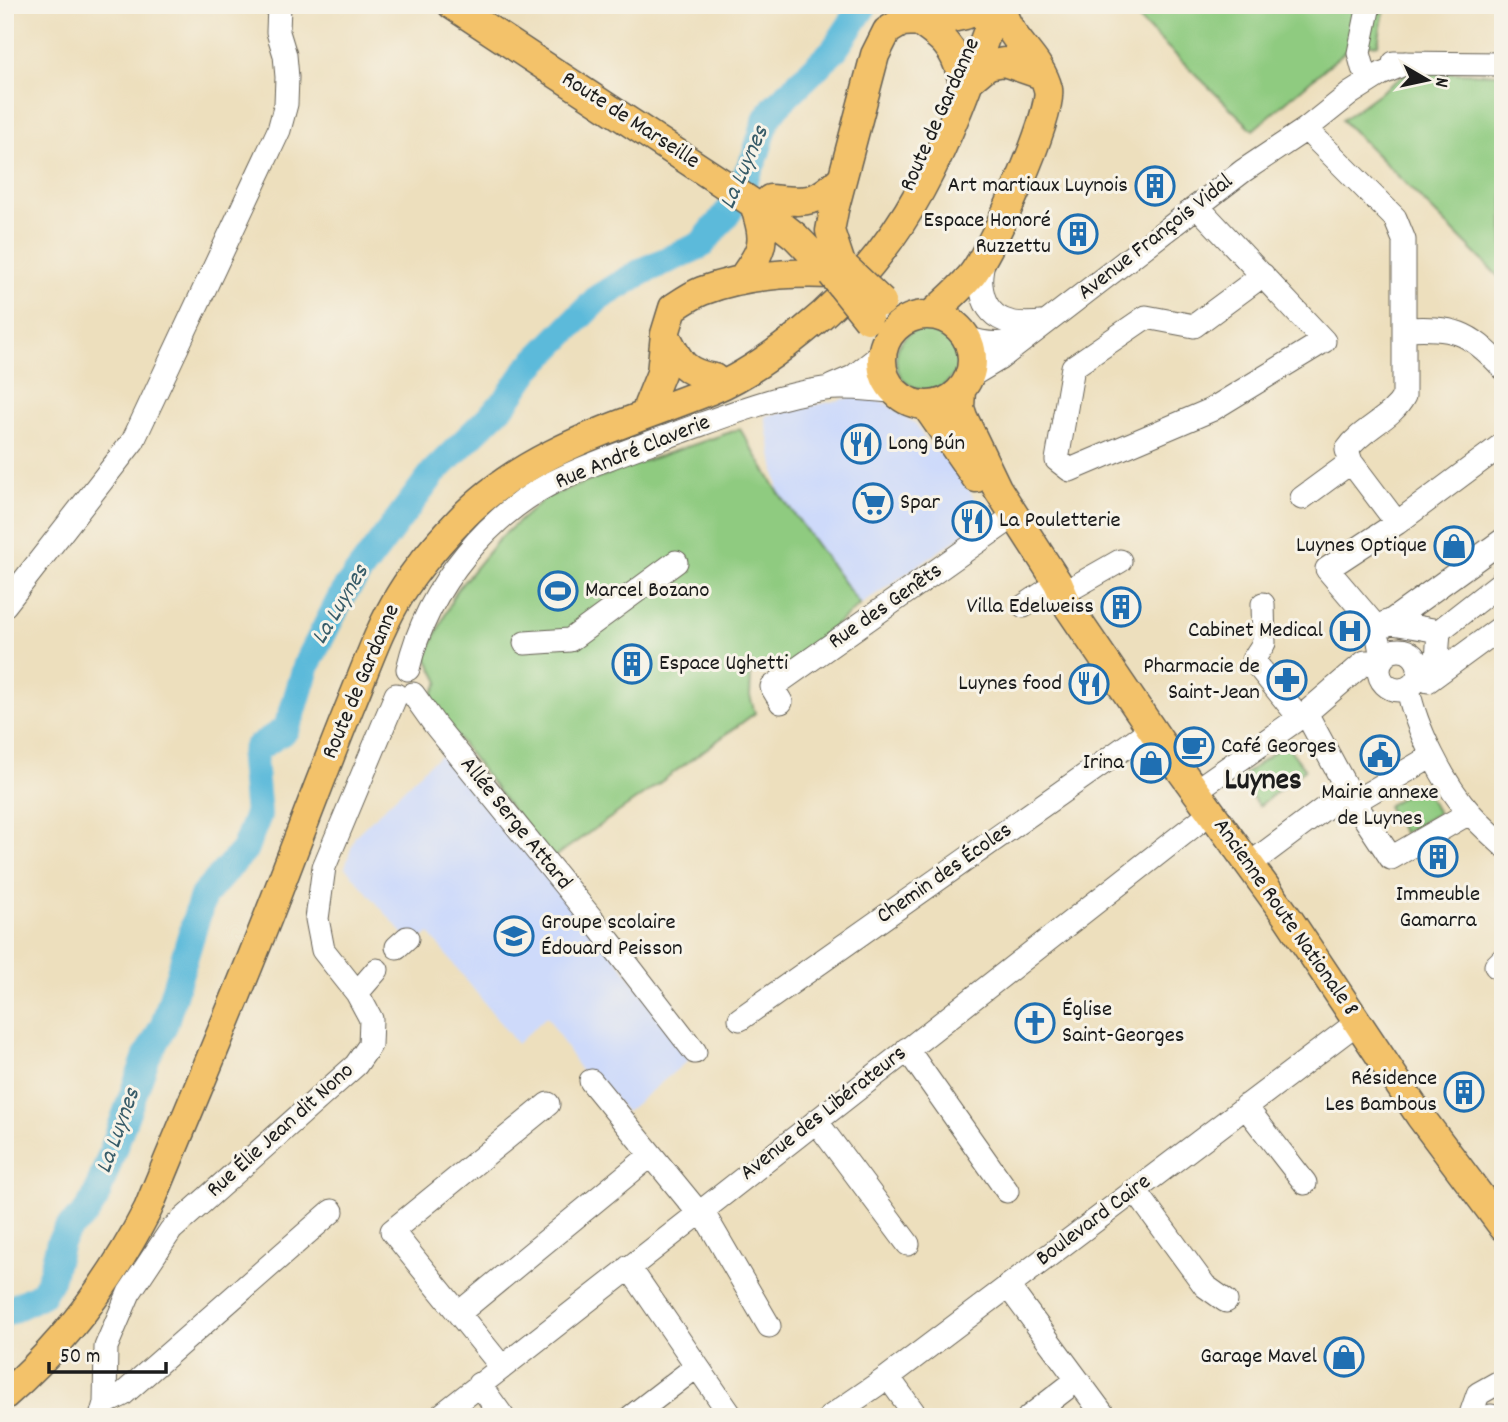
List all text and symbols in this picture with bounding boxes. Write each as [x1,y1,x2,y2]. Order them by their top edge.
street label: Route de Gardanne [892,33,990,197]
north arrow [1392,46,1462,116]
street label: Route de Marseille [554,64,706,178]
text: N [1426,75,1454,89]
water label: La Luynes [712,120,779,215]
building icon: Art martiaux Luynois [1134,165,1176,207]
street label: Avenue François Vidal [1071,166,1241,309]
place label: Art martiaux Luynois [947,170,1128,203]
place label: Espace Honoré Ruzzettu [924,205,1051,264]
building icon: Espace Honoré Ruzzettu [1057,213,1099,255]
street label: Rue André Claverie [551,407,715,499]
restaurant icon: Long Bún [840,423,882,465]
place label: Long Bún [888,428,965,461]
supermarket icon: Spar [852,482,894,524]
place label: Spar [900,487,941,520]
restaurant icon: La Pouletterie [951,500,993,542]
place label: La Pouletterie [999,505,1121,538]
shop icon: Luynes Optique [1433,525,1475,567]
place label: Luynes Optique [1296,530,1427,563]
street label: Rue des Genêts [822,555,950,659]
water label: La Luynes [304,558,379,652]
sports icon: Marcel Bozano [537,570,579,612]
place label: Marcel Bozano [585,575,709,608]
building icon: Villa Edelweiss [1100,586,1142,628]
place label: Villa Edelweiss [966,591,1094,624]
street label: Route de Gardanne [315,599,409,765]
hospital icon: Cabinet Medical [1329,610,1371,652]
place label: Cabinet Medical [1188,615,1324,648]
building icon: Espace Ughetti [611,643,653,685]
place label: Espace Ughetti [659,648,788,681]
place label: Pharmacie de Saint-Jean [1143,651,1260,710]
pharmacy icon: Pharmacie de Saint-Jean [1266,659,1308,701]
restaurant icon: Luynes food [1068,663,1110,705]
place label: Luynes food [958,668,1062,701]
cafe icon: Café Georges [1173,726,1215,768]
place label: Café Georges [1221,731,1337,764]
public building icon: Mairie annexe de Luynes [1359,734,1401,776]
shop icon: Irina [1130,742,1172,784]
place label: Irina [1083,747,1125,780]
street label: Allée Serge Attard [451,750,579,898]
district label: Luynes [1224,761,1302,804]
place label: Mairie annexe de Luynes [1321,777,1439,836]
street label: Ancienne Route Nationale 8 [1204,812,1366,1024]
street label: Chemin des Écoles [870,815,1020,933]
building icon: Immeuble Gamarra [1417,836,1459,878]
place label: Immeuble Gamarra [1396,879,1480,938]
place label: Groupe scolaire Édouard Peisson [541,907,683,966]
school or university icon: Groupe scolaire Édouard Peisson [493,915,535,957]
place label: Église Saint-Georges [1062,994,1185,1053]
church icon: Église Saint-Georges [1014,1002,1056,1044]
street label: Avenue des Libérateurs [734,1038,914,1190]
street label: Rue Élie Jean dit Nono [200,1056,362,1206]
place label: Résidence Les Bambous [1325,1063,1437,1122]
building icon: Résidence Les Bambous [1443,1071,1485,1113]
water label: La Luynes [88,1083,150,1178]
street label: Boulevard Caire [1030,1167,1158,1275]
scale bar [49,1331,166,1375]
shop icon: Garage Mavel [1323,1336,1365,1378]
place label: Garage Mavel [1200,1341,1318,1374]
text: 50 m [60,1343,100,1373]

